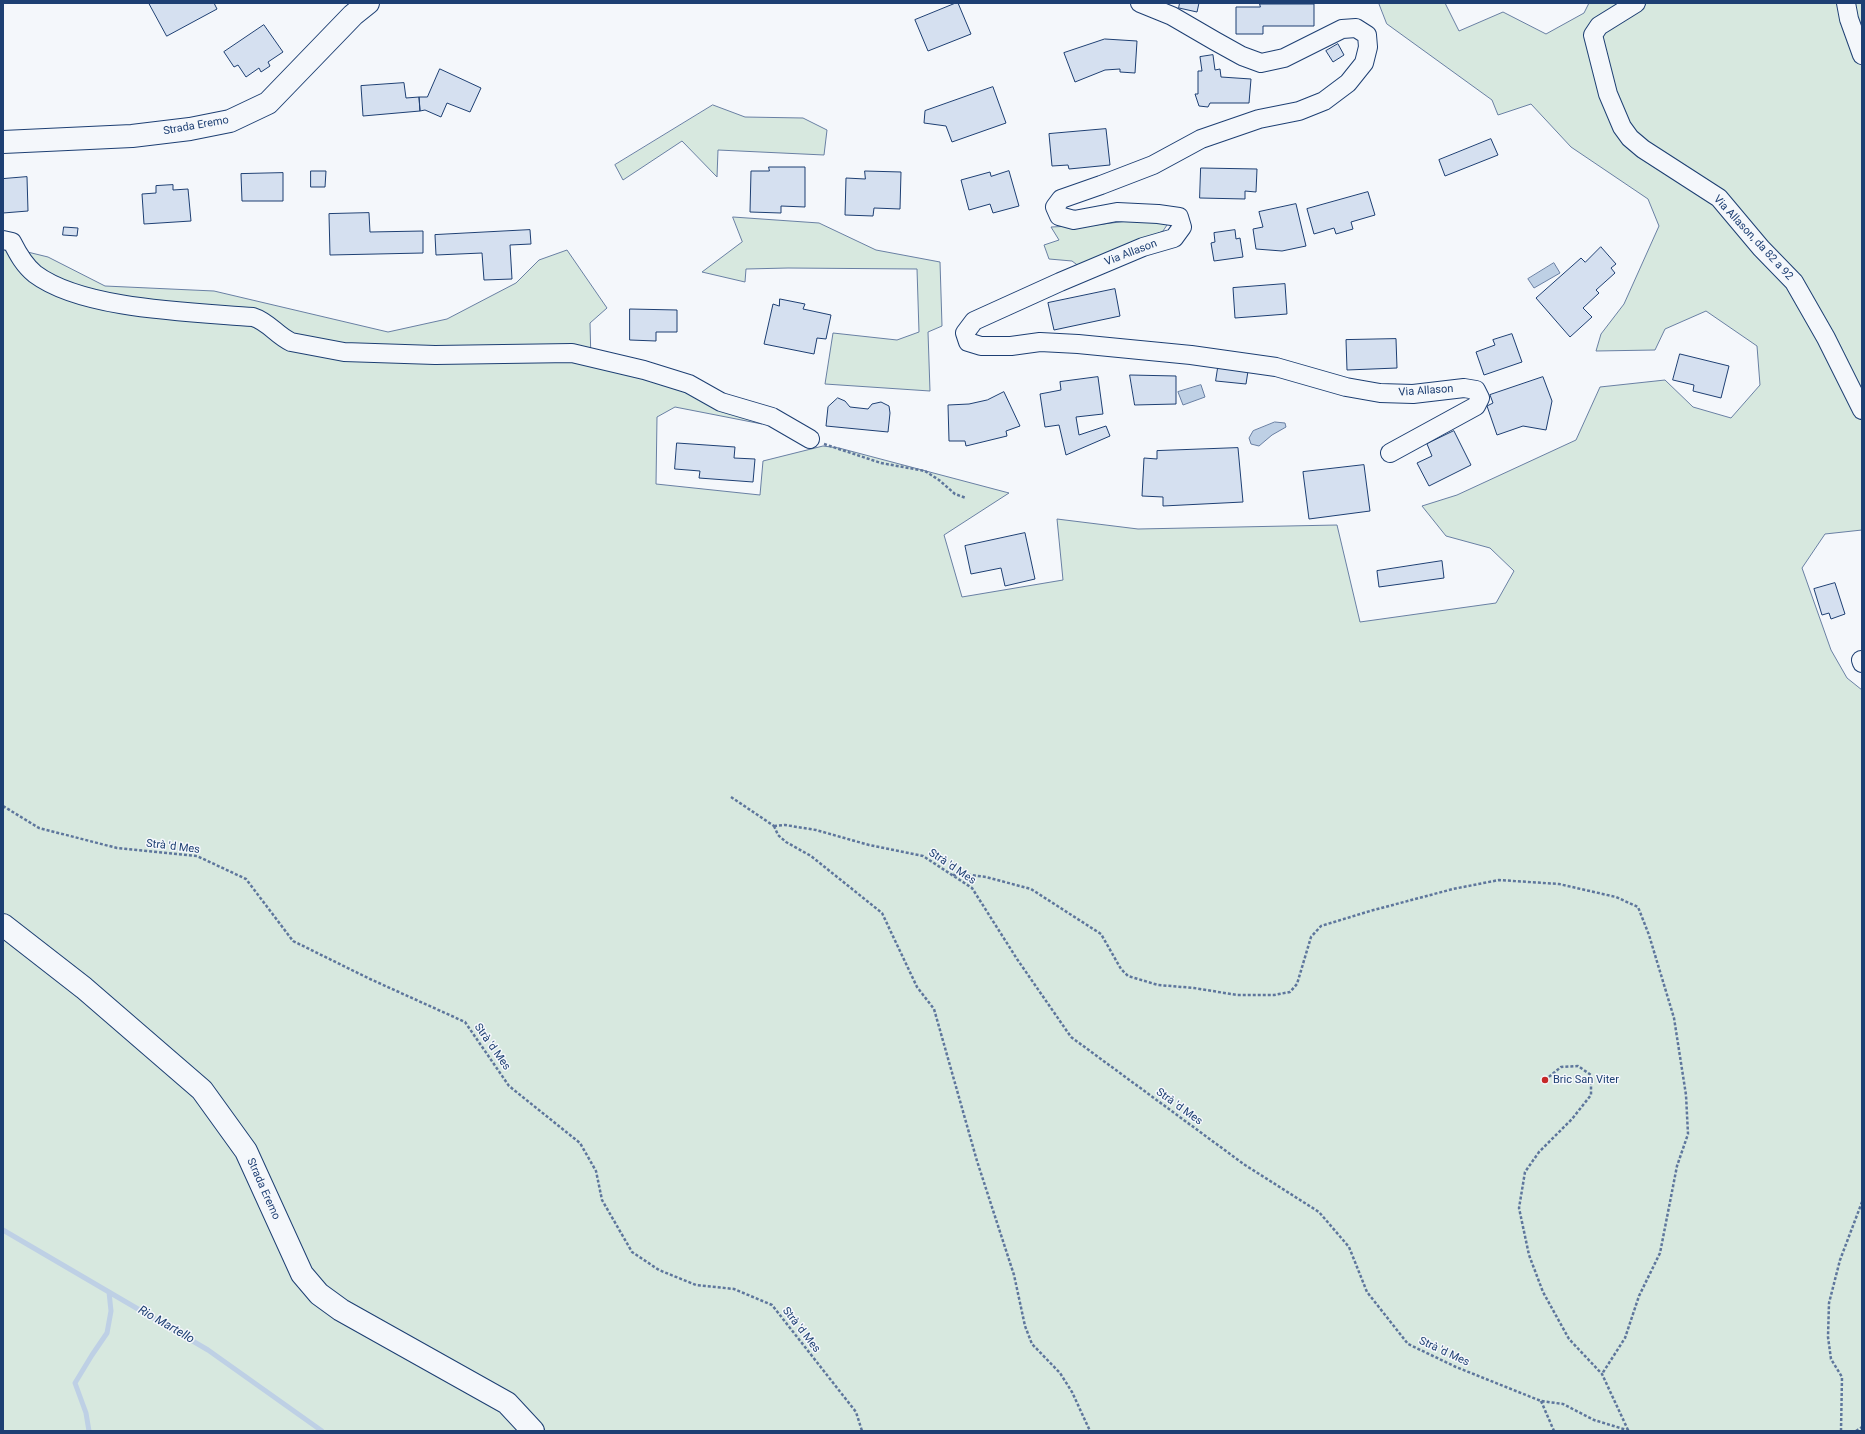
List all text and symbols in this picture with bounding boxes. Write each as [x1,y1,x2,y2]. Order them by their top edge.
street label: Strada Eremo [162,114,230,138]
street label: Via Allason, da 82 a 92 [1710,193,1796,283]
street label: Via Allason [1103,237,1159,269]
street label: Via Allason [1398,383,1454,399]
street label: Strà 'd Mes [145,837,201,857]
street label: Strà 'd Mes [926,846,978,888]
street label: Strà 'd Mes [471,1021,513,1073]
place label: Bric San Viter [1553,1073,1619,1087]
marker: Bric San Viter [1540,1075,1550,1085]
street label: Strà 'd Mes [1153,1086,1205,1128]
street label: Strada Eremo [244,1156,282,1222]
water label: Rio Martello [135,1303,197,1347]
street label: Strà 'd Mes [779,1305,823,1355]
street label: Strà 'd Mes [1417,1335,1471,1369]

